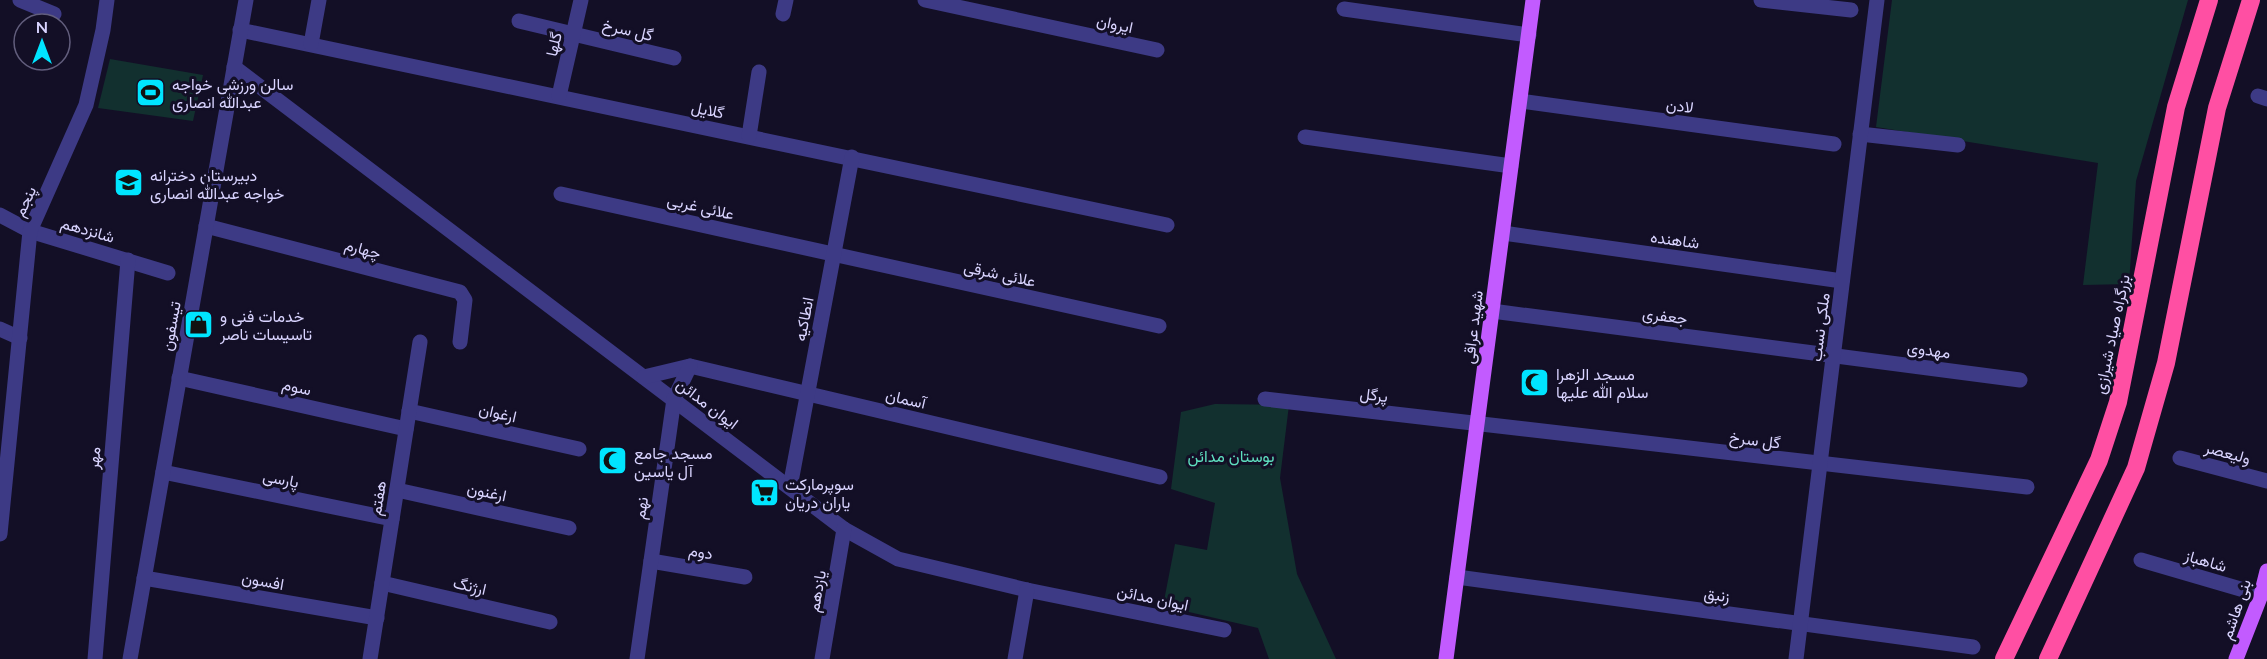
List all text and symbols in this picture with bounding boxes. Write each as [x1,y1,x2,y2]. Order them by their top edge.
street label: ایروان [1095,10,1135,38]
north arrow [12,12,72,72]
street label: گل سرخ [600,14,655,47]
text: N [36,17,48,36]
street label: گلها [541,30,567,58]
place label: سالن ورزشی خواجه عبدالله انصاری [172,74,293,113]
sports icon: سالن ورزشی خواجه عبدالله انصاری [135,76,167,108]
street label: لادن [1665,94,1695,117]
street label: گلایل [689,96,726,124]
place label: دبیرستان دخترانه خواجه عبدالله انصاری [150,165,285,204]
school or university icon: دبیرستان دخترانه خواجه عبدالله انصاری [113,167,145,199]
street label: پنجم [9,183,42,221]
street label: علائی غربی [665,189,736,225]
street label: شانزدهم [58,212,117,248]
street label: شاهنده [1649,226,1701,252]
street label: چهارم [342,234,383,265]
street label: علائی شرقی [962,256,1038,292]
street label: بزرگراه صیاد شیرازی [2089,272,2135,396]
street label: شهید عراقی [1458,289,1488,365]
street label: ملکی نسب [1805,291,1835,363]
street label: انطاکیه [789,295,818,343]
street label: تیسفون [156,300,186,353]
street label: جعفری [1641,303,1689,329]
place label: خدمات فنی و تاسیسات ناصر [219,306,312,345]
shop icon: خدمات فنی و تاسیسات ناصر [183,308,215,340]
street label: مهدوی [1906,337,1952,363]
place label: مسجد الزهرا سلام الله علیها [1556,364,1648,403]
mosque icon: مسجد الزهرا سلام الله علیها [1519,366,1551,398]
street label: سوم [280,373,313,400]
street label: ایوان مدائن [672,374,743,434]
street label: پرگل [1359,383,1389,408]
street label: آسمان [884,384,929,413]
street label: ارغوان [477,398,519,427]
street label: گل سرخ [1728,426,1782,455]
street label: ولیعصر [2202,437,2253,469]
place label: مسجد جامع آل یاسین [634,443,713,482]
mosque icon: مسجد جامع آل یاسین [597,445,629,477]
street label: مهر [82,446,105,471]
park label: بوستان مدائن [1188,446,1274,467]
street label: پارسی [261,465,301,494]
place label: سوپرمارکت یاران دریان [785,474,854,513]
supermarket icon: سوپرمارکت یاران دریان [748,476,780,508]
street label: ارغنون [465,478,508,506]
street label: هفتم [365,479,391,517]
street label: نهم [629,495,653,521]
street label: دوم [687,540,715,564]
street label: شاهباز [2181,545,2229,577]
street label: افسون [240,567,286,595]
street label: یازدهم [803,569,831,614]
street label: ارژنگ [451,572,488,600]
street label: بنی هاشم [2216,576,2256,642]
street label: ایوان مدائن [1115,580,1190,616]
street label: زنبق [1703,583,1731,607]

